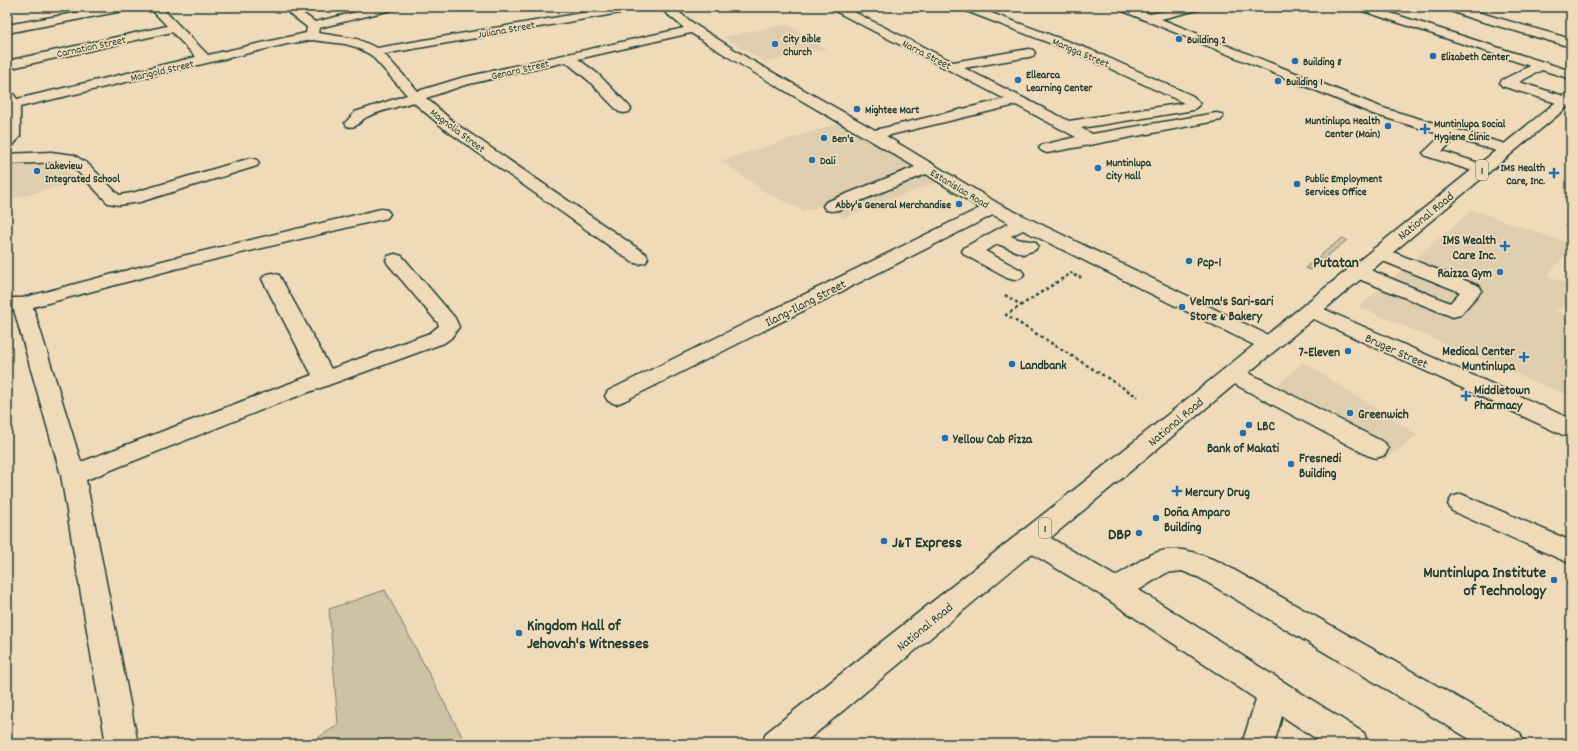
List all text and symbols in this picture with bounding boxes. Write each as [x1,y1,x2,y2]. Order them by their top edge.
street label: Juliana Street [476,18,536,44]
place label: City Bible Church [783,32,821,61]
street label: Carnation Street [55,33,127,63]
place label: Building 2 [1187,33,1226,49]
marker: Building 2 [1174,34,1184,44]
street label: Mangga Street [1049,35,1111,73]
street label: Narra Street [899,37,953,75]
marker: City Bible Church [770,39,780,49]
place label: Elizabeth Center [1441,50,1510,66]
marker: Elizabeth Center [1428,51,1438,61]
place label: Building 8 [1303,55,1342,71]
marker: Building 8 [1290,56,1300,66]
street label: Marigold Street [129,57,196,87]
street label: Genaro Street [490,57,551,85]
place label: Ellearca Learning Center [1026,68,1093,97]
marker: Ellearca Learning Center [1013,75,1023,85]
place label: Building 1 [1286,75,1323,91]
marker: Building 1 [1273,76,1283,86]
place label: Mightee Mart [865,103,920,119]
marker: Mightee Mart [852,104,862,114]
street label: Magnolia Street [426,106,488,158]
place label: Muntinlupa Health Center (Main) [1305,114,1380,143]
place label: Muntinlupa Social Hygiene Clinic [1434,117,1506,146]
marker: Muntinlupa Health Center (Main) [1383,121,1393,131]
marker: Muntinlupa Social Hygiene Clinic [1419,123,1431,135]
place label: Ben's [832,132,854,148]
marker: Ben's [819,133,829,143]
place label: Dali [820,154,835,170]
marker: Dali [807,155,817,165]
place label: Muntinlupa City Hall [1106,156,1152,185]
place label: Lakeview Integrated School [45,159,120,188]
road number: 1 [1476,160,1488,180]
place label: IMS Health Care, Inc. [1500,161,1545,190]
marker: Muntinlupa City Hall [1093,163,1103,173]
marker: Lakeview Integrated School [32,166,42,176]
street label: Estanislao Road [926,166,992,214]
marker: IMS Health Care, Inc. [1548,167,1560,179]
place label: Public Employment Services Office [1305,172,1383,201]
marker: Public Employment Services Office [1292,179,1302,189]
street label: National Road [1394,188,1459,246]
place label: Abby's General Merchandise [835,198,951,214]
marker: Abby's General Merchandise [954,199,964,209]
place label: IMS Wealth Care Inc. [1443,232,1496,266]
marker: IMS Wealth Care Inc. [1499,240,1511,252]
district label: Putatan [1313,253,1359,275]
place label: Pcp-1 [1197,254,1222,273]
marker: Pcp-1 [1184,256,1194,266]
place label: Raizza Gym [1437,265,1492,284]
marker: Raizza Gym [1495,267,1505,277]
street label: Ilang-Ilang Street [762,276,850,333]
place label: Velma's Sari-sari Store & Bakery [1190,293,1274,327]
marker: Velma's Sari-sari Store & Bakery [1177,302,1187,312]
street label: Bruger Street [1361,330,1431,375]
place label: Medical Center Muntinlupa [1442,343,1516,377]
place label: 7-Eleven [1299,344,1340,363]
marker: 7-Eleven [1343,346,1353,356]
marker: Medical Center Muntinlupa [1518,351,1530,363]
place label: Landbank [1020,357,1067,376]
marker: Landbank [1007,359,1017,369]
place label: Middletown Pharmacy [1474,382,1530,416]
marker: Middletown Pharmacy [1461,391,1471,401]
street label: National Road [1144,394,1209,452]
place label: Greenwich [1358,406,1409,425]
marker: Greenwich [1345,408,1355,418]
place label: LBC [1257,418,1275,437]
marker: LBC [1244,420,1254,430]
marker: Bank of Makati [1238,428,1248,438]
place label: Yellow Cab Pizza [952,431,1033,450]
marker: Yellow Cab Pizza [940,433,950,443]
place label: Bank of Makati [1207,440,1280,459]
place label: Fresnedi Building [1299,450,1342,484]
marker: Fresnedi Building [1286,459,1296,469]
place label: Mercury Drug [1185,484,1250,503]
marker: Mercury Drug [1172,486,1182,496]
place label: Doña Amparo Building [1164,504,1231,538]
marker: Doña Amparo Building [1151,513,1161,523]
road number: 1 [1039,518,1051,538]
place label: DBP [1108,524,1132,547]
marker: DBP [1134,528,1144,538]
place label: J&T Express [892,532,962,555]
marker: J&T Express [879,536,889,546]
place label: Muntinlupa Institute of Technology [1423,562,1548,603]
marker: Muntinlupa Institute of Technology [1549,575,1559,585]
street label: National Road [893,599,958,657]
place label: Kingdom Hall of Jehovah's Witnesses [527,615,649,656]
marker: Kingdom Hall of Jehovah's Witnesses [514,628,524,638]

